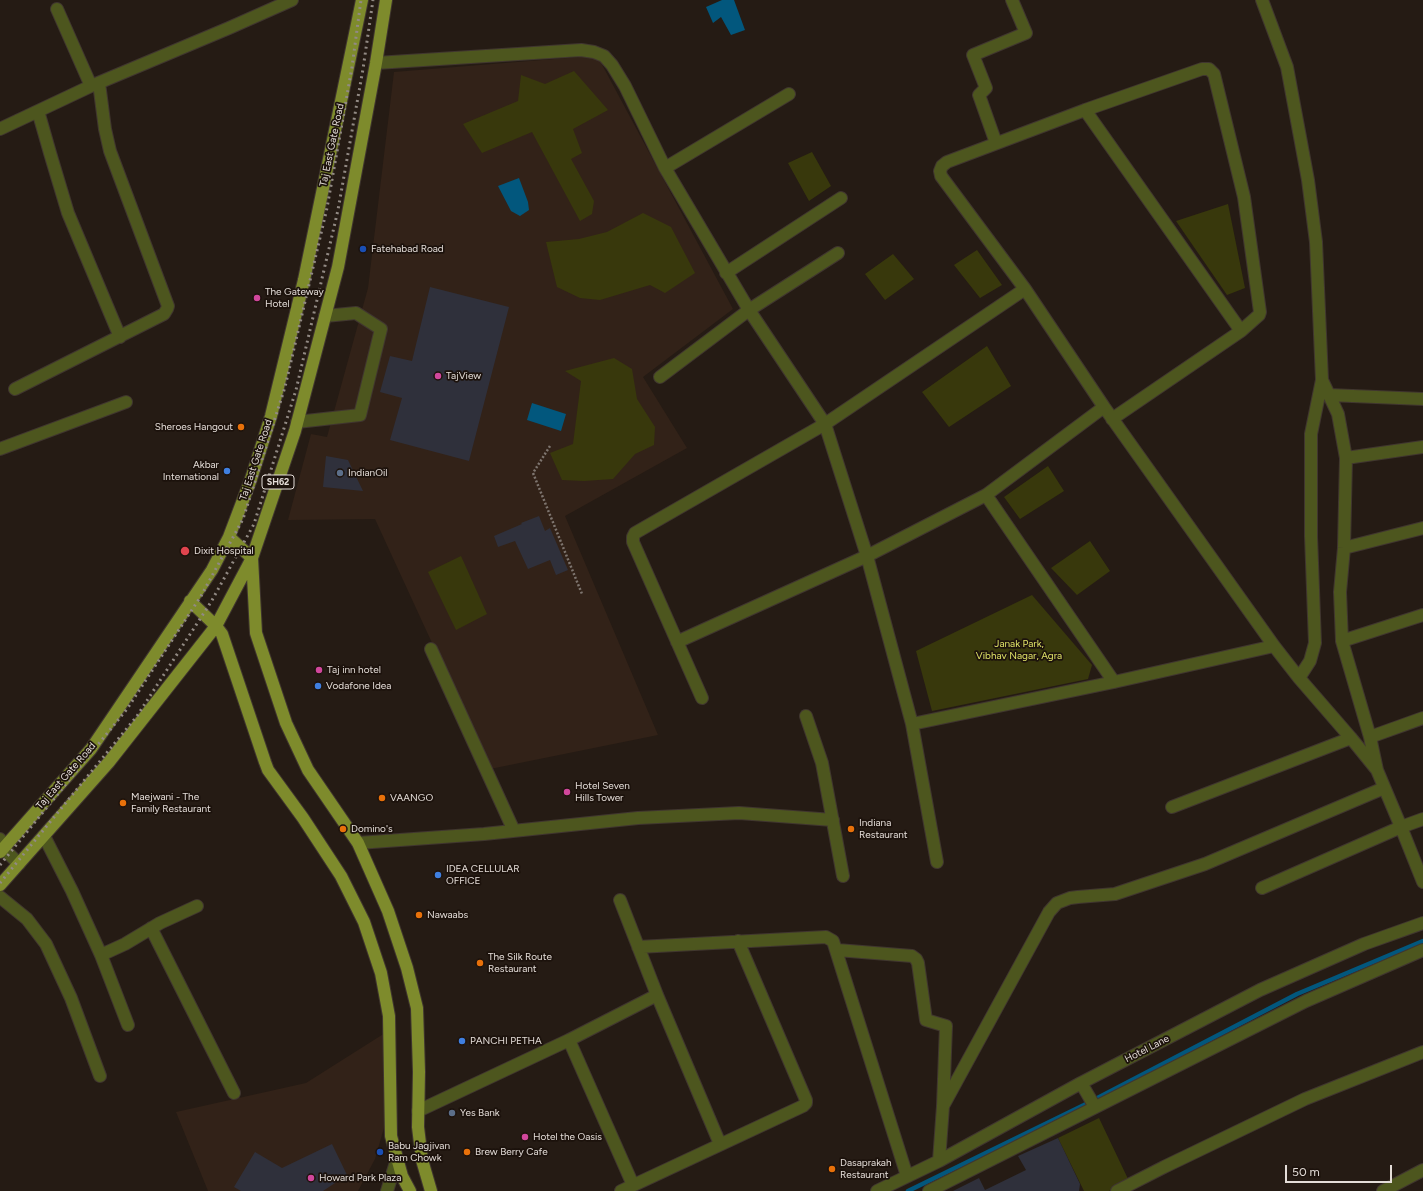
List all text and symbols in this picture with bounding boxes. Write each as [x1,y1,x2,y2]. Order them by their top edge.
street label: Taj East Gate Road [317,102,347,188]
place label: Fatehabad Road [371,243,444,255]
marker: Fatehabad Road [358,244,368,254]
place label: The Gateway Hotel [265,286,324,310]
marker: The Gateway Hotel [252,293,262,303]
place label: TajView [446,370,481,382]
marker: TajView [433,371,443,381]
street label: Taj East Gate Road [237,418,275,502]
place label: Sheroes Hangout [155,421,233,433]
marker: Sheroes Hangout [236,422,246,432]
place label: Akbar International [163,459,219,482]
marker: Akbar International [222,466,232,476]
place label: IndianOil [348,467,387,479]
marker: IndianOil [335,468,345,478]
road number: SH62 [262,475,294,489]
marker: Dixit Hospital [179,545,191,557]
place label: Dixit Hospital [194,545,254,557]
park label: Janak Park, Vibhav Nagar, Agra [976,638,1062,662]
place label: Taj inn hotel [327,664,381,676]
marker: Taj inn hotel [314,665,324,675]
place label: Vodafone Idea [326,680,391,692]
marker: Vodafone Idea [313,681,323,691]
street label: Taj East Gate Road [34,740,98,812]
place label: Hotel Seven Hills Tower [575,780,630,804]
marker: Hotel Seven Hills Tower [562,787,572,797]
place label: Maejwani - The Family Restaurant [131,791,211,814]
place label: VAANGO [390,792,433,804]
marker: VAANGO [377,793,387,803]
marker: Maejwani - The Family Restaurant [118,798,128,808]
place label: Indiana Restaurant [859,817,908,840]
place label: Domino's [351,823,393,835]
marker: Domino's [338,824,348,834]
marker: Indiana Restaurant [846,824,856,834]
place label: IDEA CELLULAR OFFICE [446,863,520,886]
marker: IDEA CELLULAR OFFICE [433,870,443,880]
place label: Nawaabs [427,909,468,921]
marker: Nawaabs [414,910,424,920]
place label: The Silk Route Restaurant [488,951,552,974]
marker: The Silk Route Restaurant [475,958,485,968]
street label: Hotel Lane [1123,1033,1171,1065]
place label: PANCHI PETHA [470,1035,542,1047]
marker: PANCHI PETHA [457,1036,467,1046]
place label: Yes Bank [460,1107,500,1119]
marker: Yes Bank [447,1108,457,1118]
place label: Hotel the Oasis [533,1131,602,1143]
marker: Hotel the Oasis [520,1132,530,1142]
place label: Babu Jagjivan Ram Chowk [388,1140,450,1164]
place label: Brew Berry Cafe [475,1146,548,1158]
marker: Babu Jagjivan Ram Chowk [375,1147,385,1157]
marker: Brew Berry Cafe [462,1147,472,1157]
place label: Dasaprakah Restaurant [840,1157,892,1180]
scale bar [1287,1157,1394,1183]
marker: Dasaprakah Restaurant [827,1164,837,1174]
text: 50 m [1292,1165,1320,1179]
place label: Howard Park Plaza [319,1172,401,1184]
marker: Howard Park Plaza [306,1173,316,1183]

